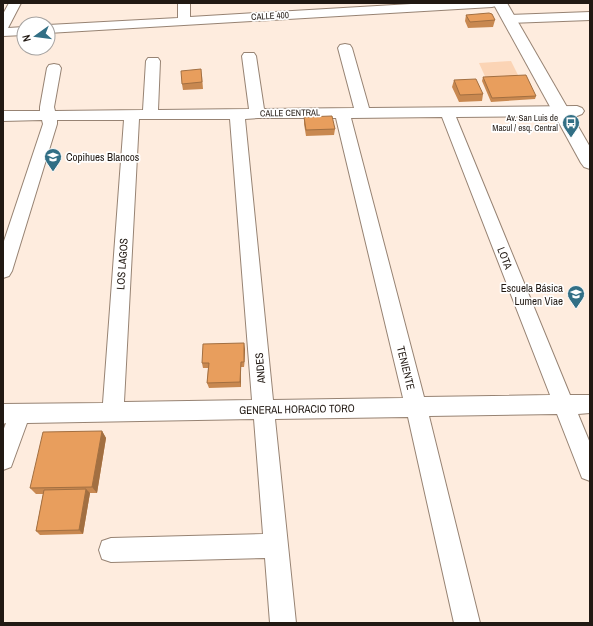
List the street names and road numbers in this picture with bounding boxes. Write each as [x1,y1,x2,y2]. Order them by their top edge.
street label: CALLE 400 [251,9,289,23]
street label: CALLE CENTRAL [260,106,320,120]
street label: LOS LAGOS [113,238,131,290]
street label: LOTA [494,245,516,272]
street label: TENIENTE [394,345,418,391]
street label: ANDES [252,352,268,385]
street label: GENERAL HORACIO TORO [239,401,355,417]

